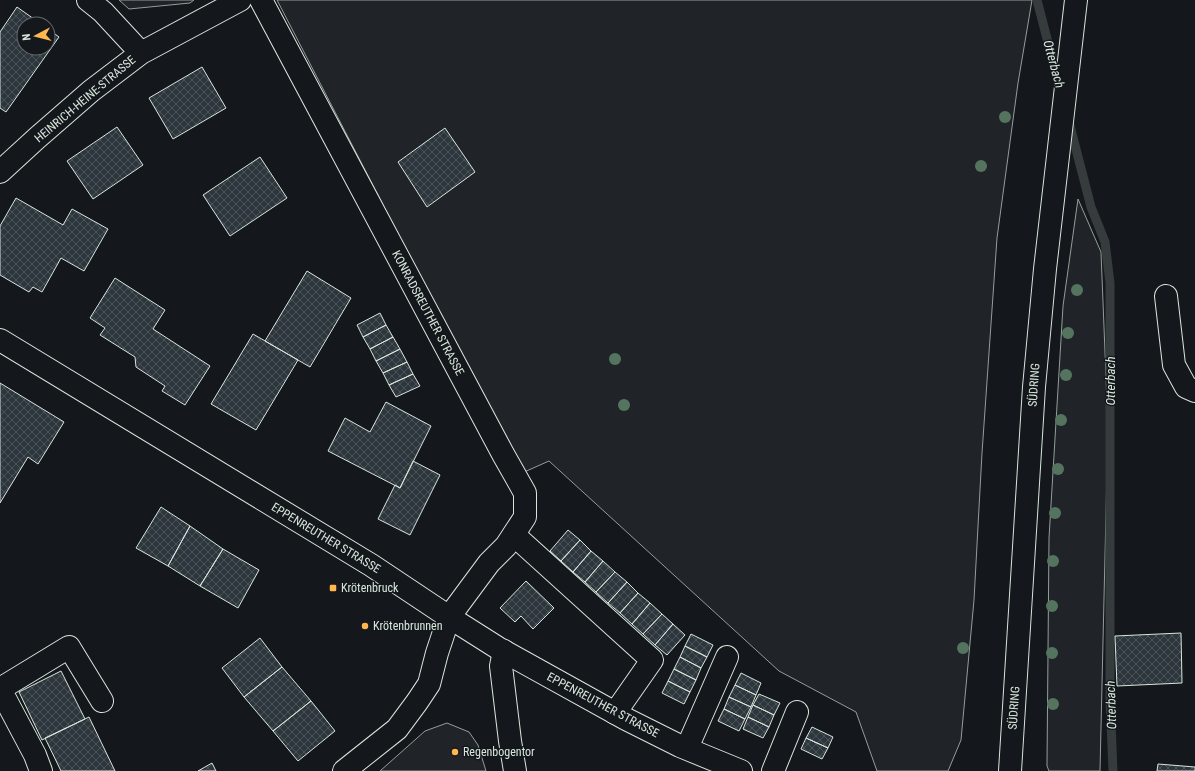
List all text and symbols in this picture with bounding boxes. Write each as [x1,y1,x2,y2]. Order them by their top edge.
north arrow [16,16,56,56]
text: N [20,33,33,41]
water label: Otterbach [1040,38,1068,90]
street label: HEINRICH-HEINE-STRASSE [32,53,138,145]
street label: KONRADSREUTHER STRASSE [389,248,467,378]
water label: Otterbach [1103,357,1118,405]
street label: SÜDRING [1024,363,1043,407]
street label: EPPENREUTHER STRASSE [269,500,383,576]
place label: Krötenbruck [341,581,399,595]
marker: Krötenbruck [328,583,338,593]
place label: Krötenbrunnen [373,619,443,633]
marker: Krötenbrunnen [360,621,370,631]
street label: EPPENREUTHER STRASSE [545,670,661,740]
water label: Otterbach [1103,680,1119,730]
street label: SÜDRING [1004,686,1023,730]
place label: Regenbogentor [463,745,535,759]
marker: Regenbogentor [450,747,460,757]

